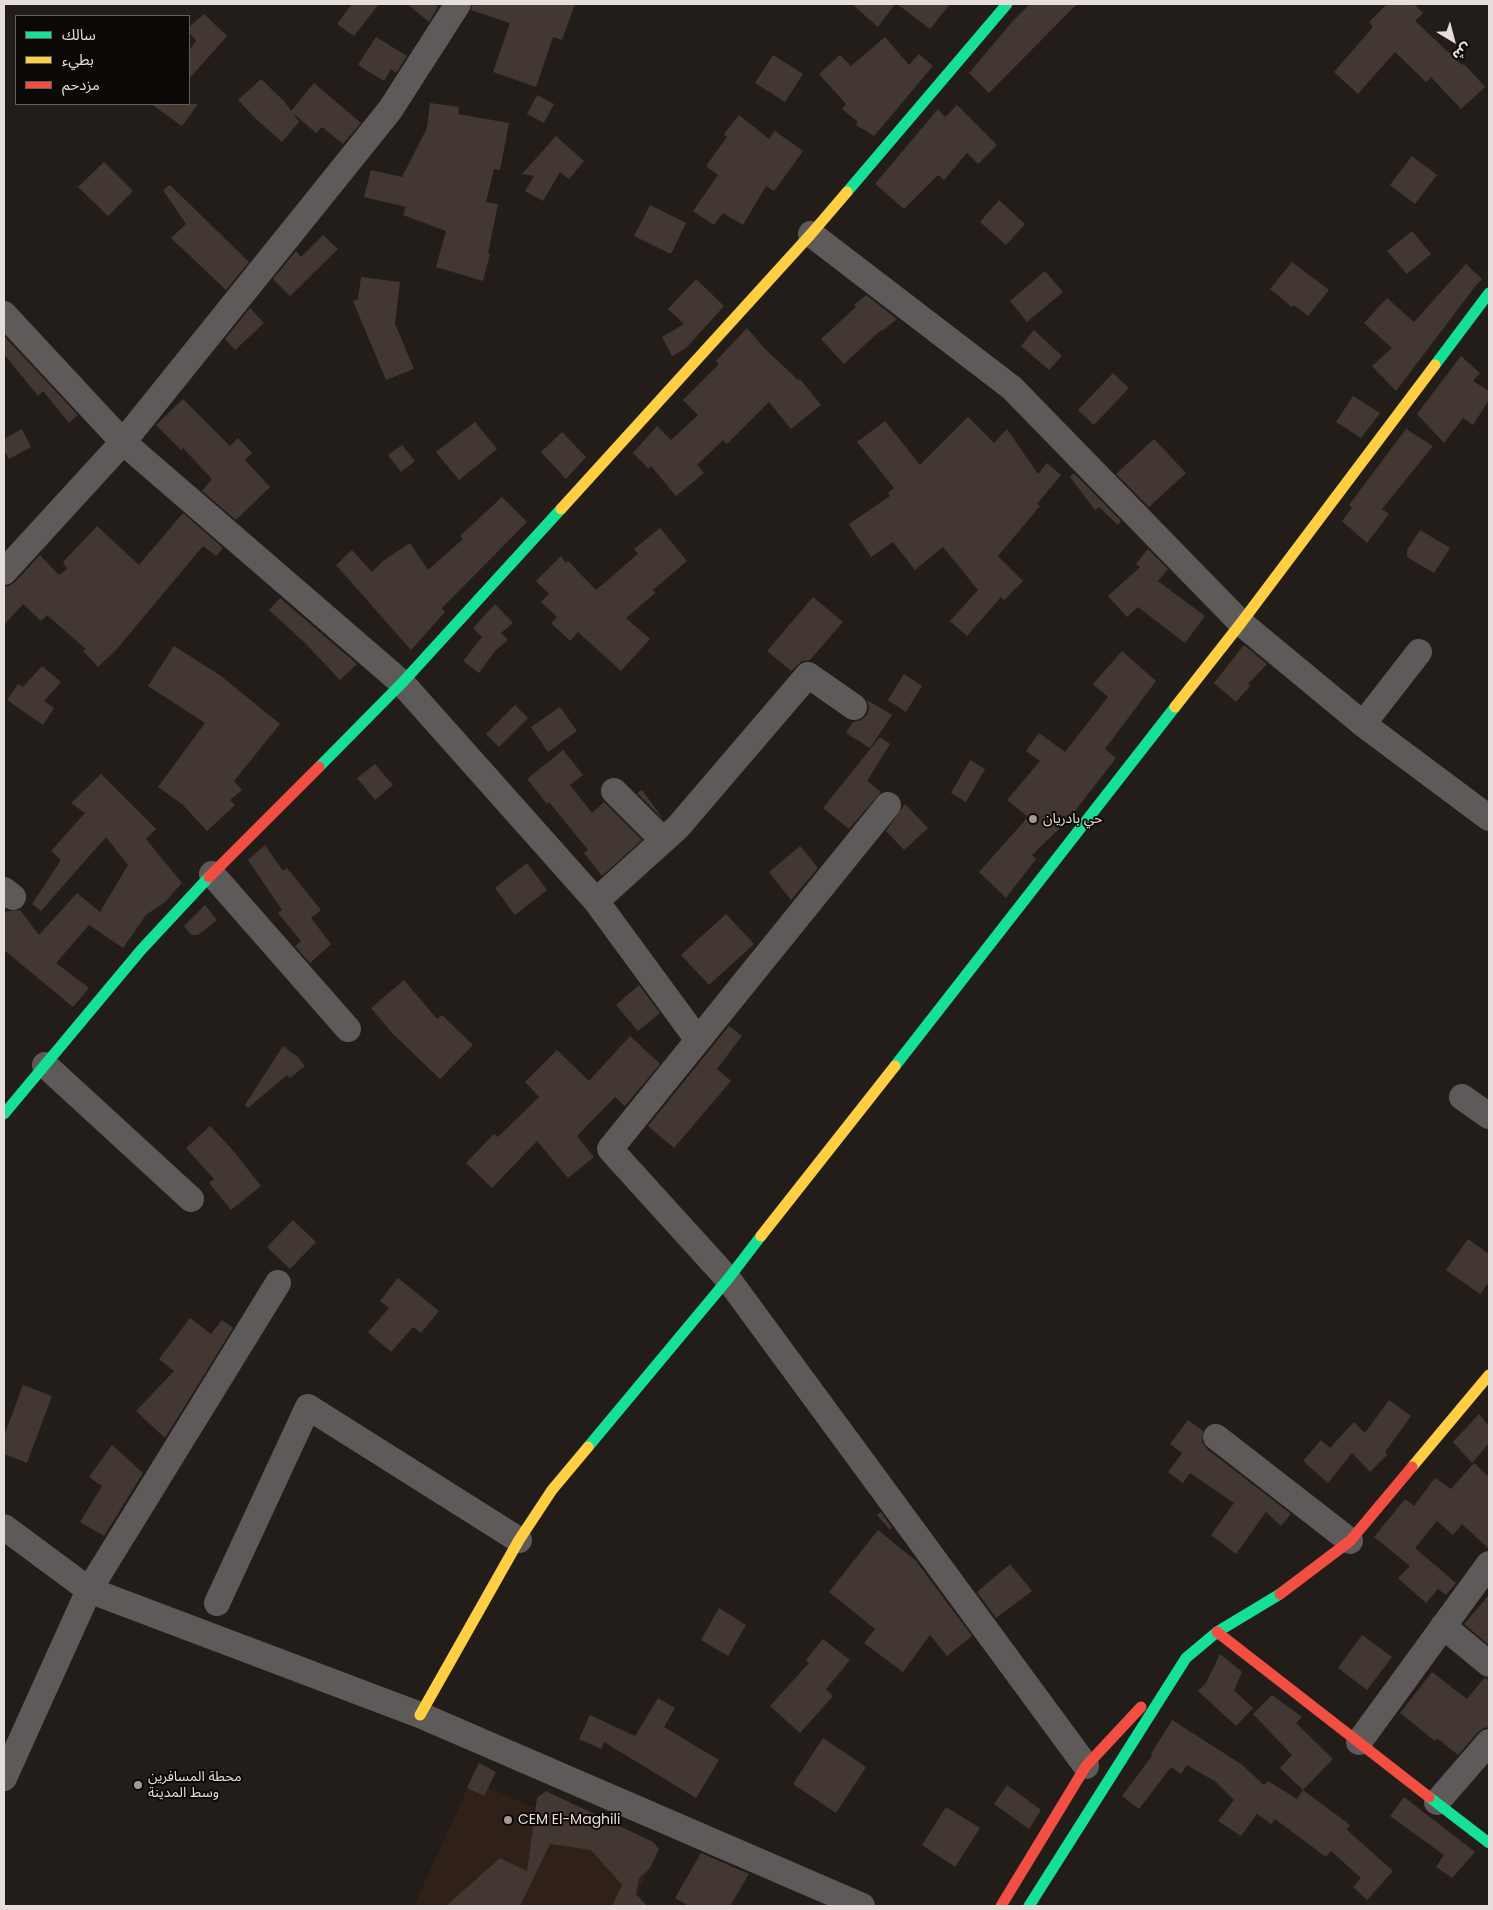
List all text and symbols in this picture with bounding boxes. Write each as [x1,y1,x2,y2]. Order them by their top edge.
legend [15,15,190,105]
north arrow [1428,15,1478,65]
text: سالك [62,24,96,45]
text: ش [1448,38,1476,66]
text: بطيء [62,49,94,70]
text: مزدحم [62,74,100,95]
place label: حي بادريان [1043,811,1102,827]
marker: حي بادريان [1027,813,1039,825]
place label: محطة المسافرين وسط المدينة [148,1769,242,1801]
marker: محطة المسافرين وسط المدينة [132,1779,144,1791]
place label: CEM El-Maghili [518,1812,620,1828]
marker: CEM El-Maghili [502,1814,514,1826]

